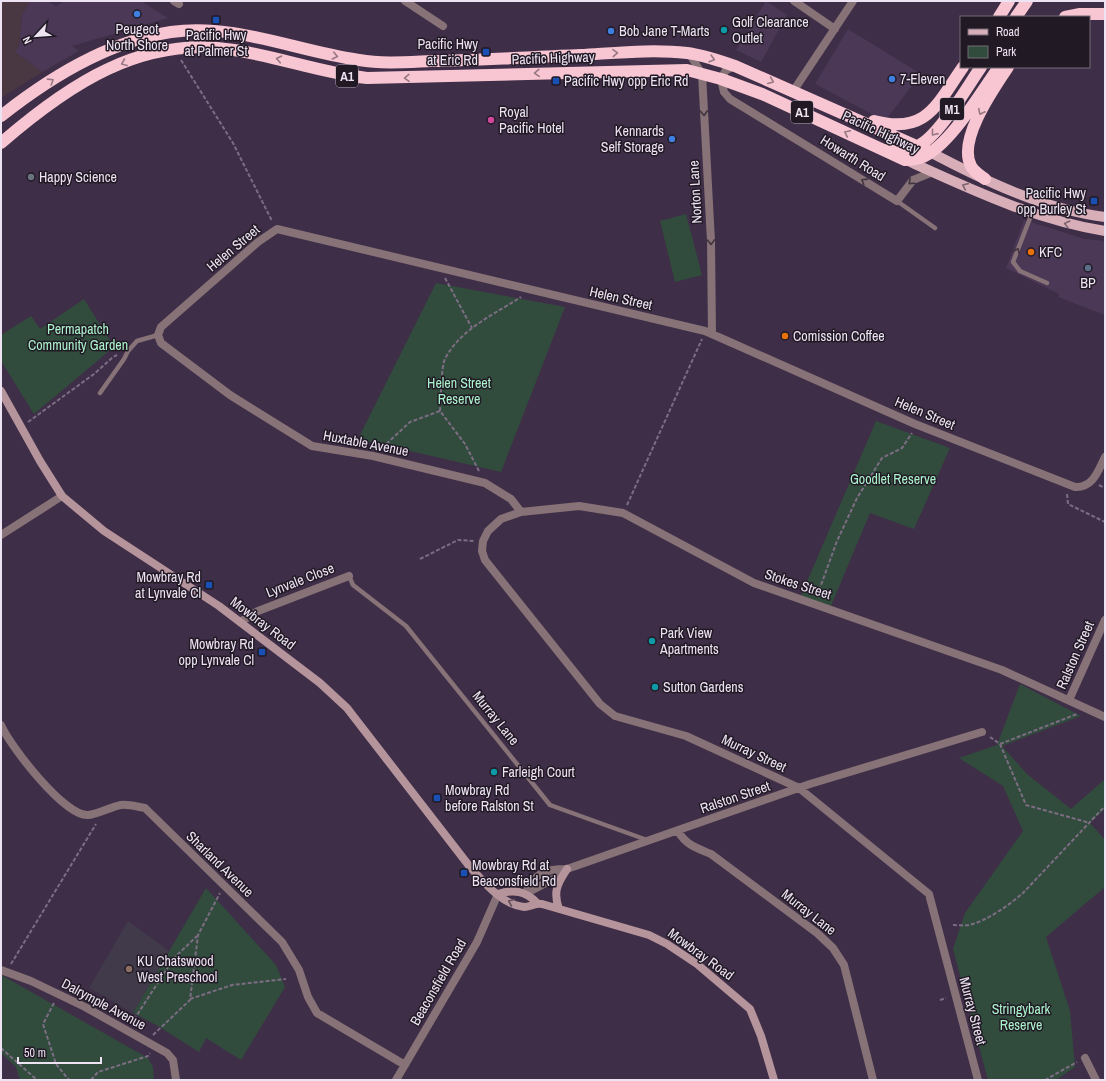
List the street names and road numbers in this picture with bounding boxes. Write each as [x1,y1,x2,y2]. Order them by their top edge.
street label: Pacific Highway [511,48,595,68]
road number: A1 [336,65,358,87]
road number: M1 [940,98,964,120]
road number: A1 [791,101,813,123]
street label: Pacific Highway [840,106,923,158]
street label: Howarth Road [817,131,889,185]
street label: Norton Lane [684,160,706,224]
street label: Helen Street [203,221,263,275]
street label: Helen Street [588,282,654,314]
street label: Helen Street [892,392,958,434]
street label: Huxtable Avenue [322,426,410,460]
street label: Lynvale Close [263,559,337,601]
street label: Stokes Street [762,565,834,603]
street label: Mowbray Road [227,593,299,653]
street label: Ralston Street [1052,618,1098,692]
street label: Murray Lane [469,687,523,749]
street label: Murray Street [719,730,789,776]
street label: Ralston Street [698,777,772,817]
street label: Sharland Avenue [182,827,258,901]
street label: Murray Lane [778,885,840,939]
street label: Mowbray Road [664,924,738,984]
street label: Beaconsfield Road [406,935,470,1029]
street label: Dalrymple Avenue [59,974,149,1034]
street label: Murray Street [955,975,991,1047]

